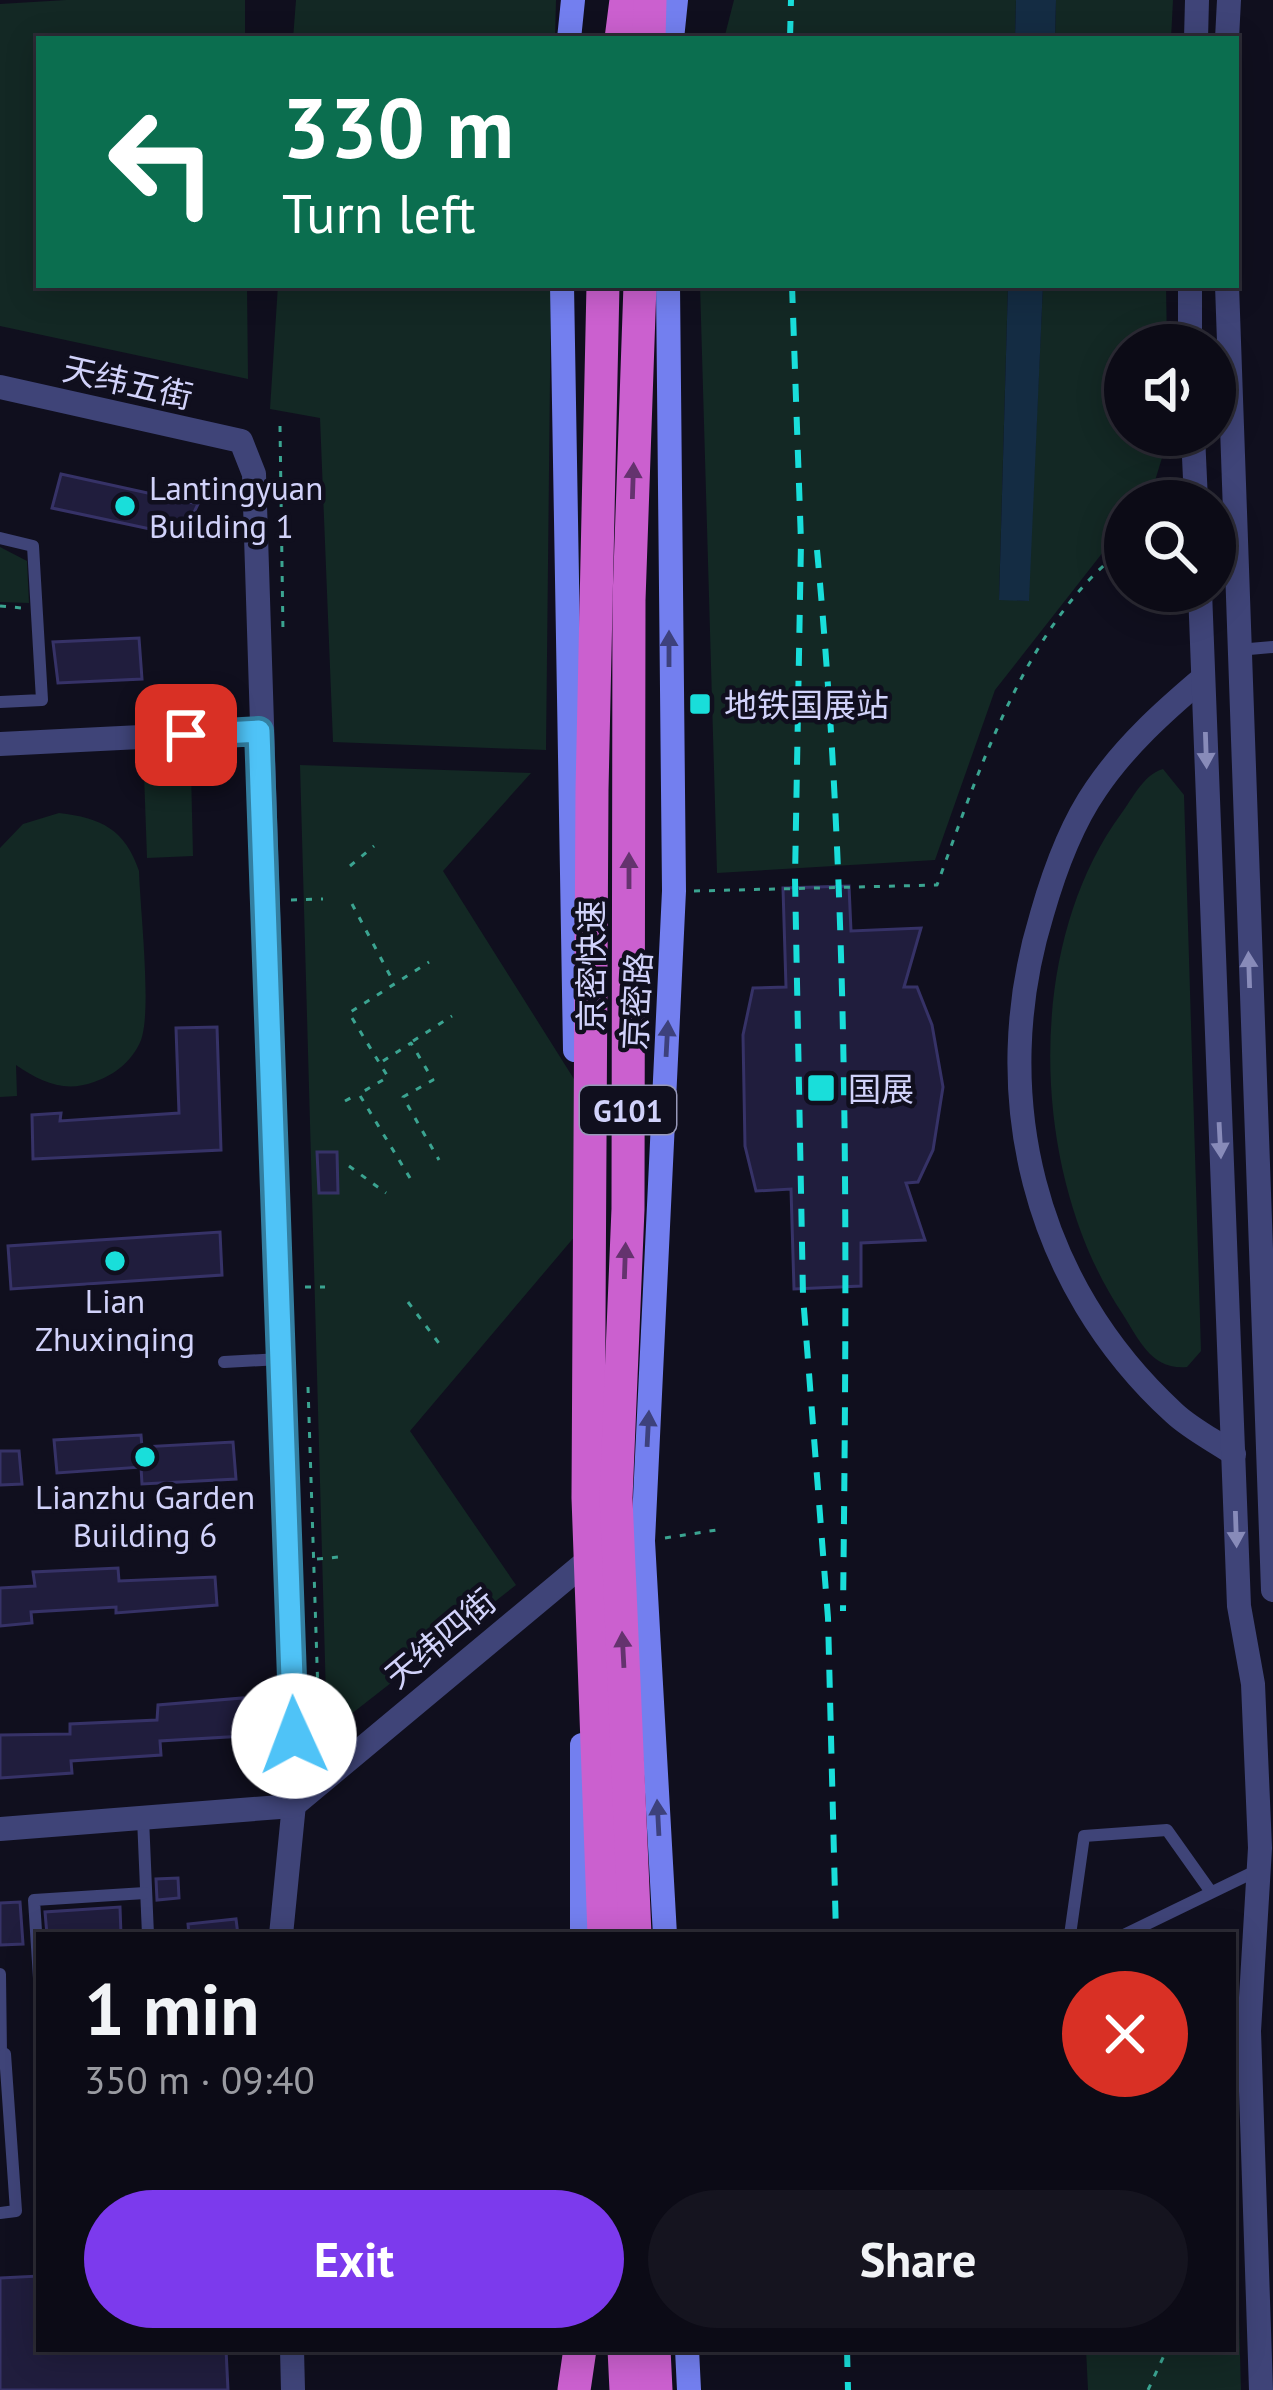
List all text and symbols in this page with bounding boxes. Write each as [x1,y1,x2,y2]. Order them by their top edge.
text: 330 m [282,72,514,181]
icon: left [84,84,240,240]
text: Turn left [282,178,476,248]
map controls [1104,324,1236,612]
button: sound [1104,324,1236,456]
street label: 天纬五街 [59,346,197,418]
one-way arrow [624,461,643,499]
place label: Lantingyuan Building 1 [149,466,323,547]
button: search [1104,480,1236,612]
marker: Lantingyuan Building 1 [112,493,138,519]
one-way arrow [659,629,679,667]
place label: 地铁国展站 [724,683,889,726]
pin [135,684,237,786]
marker: 地铁国展站 [687,691,713,717]
icon: arrive [153,702,219,768]
one-way arrow [1196,732,1215,770]
one-way arrow [620,851,639,889]
street label: 京密快速 [569,900,612,1032]
street label: 京密路 [612,950,660,1052]
one-way arrow [1240,950,1259,988]
one-way arrow [658,1019,677,1057]
place label: 国展 [848,1067,914,1110]
marker: 国展 [805,1072,837,1104]
road number: G101 [580,1086,676,1134]
one-way arrow [1211,1122,1230,1160]
one-way arrow [616,1241,635,1279]
marker: Lian Zhuxinqing [102,1248,128,1274]
place label: Lian Zhuxinqing [35,1279,195,1360]
one-way arrow [639,1409,658,1447]
marker: Lianzhu Garden Building 6 [132,1444,158,1470]
place label: Lianzhu Garden Building 6 [35,1475,255,1556]
one-way arrow [1227,1511,1246,1549]
street label: 天纬四街 [376,1579,504,1697]
one-way arrow [613,1630,632,1668]
position arrow [231,1673,357,1799]
one-way arrow [648,1798,667,1836]
text: 1 min [84,1962,260,2055]
button: close [1062,1971,1188,2097]
text: 350 m · 09:40 [84,2054,315,2105]
button: Exit [84,2190,624,2328]
button: Share [648,2190,1188,2328]

